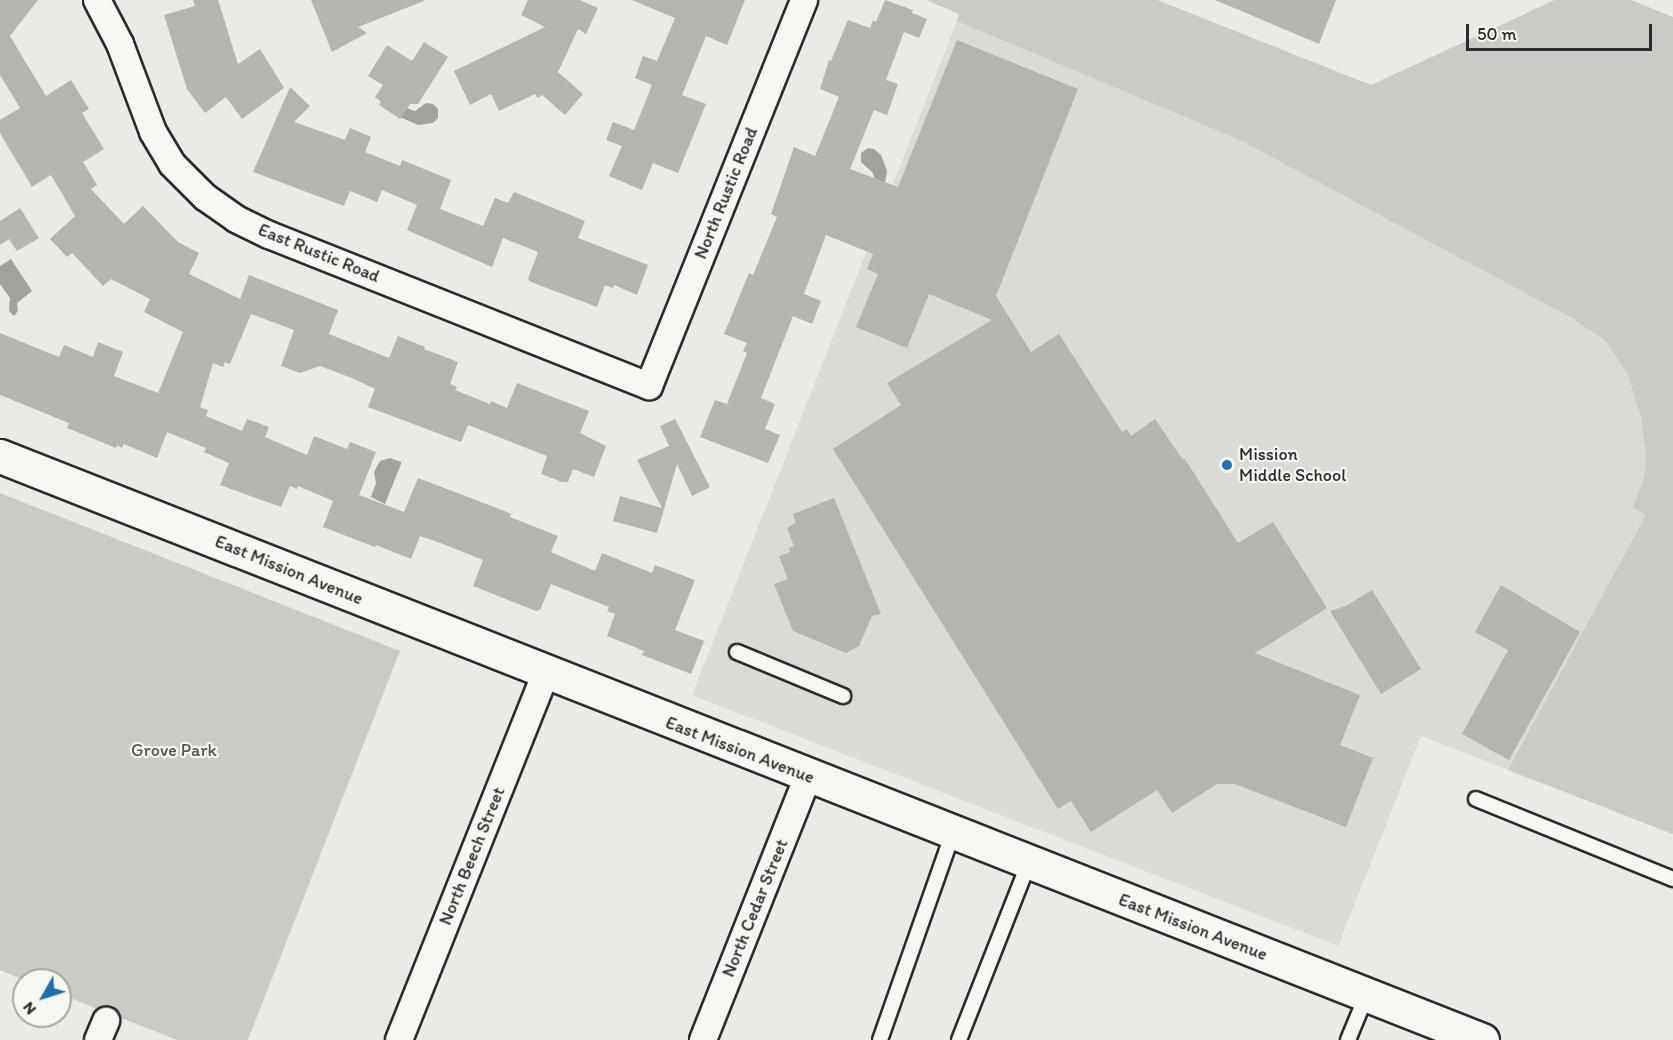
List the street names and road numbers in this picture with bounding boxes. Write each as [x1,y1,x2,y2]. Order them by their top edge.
street label: North Rustic Road [690,124,762,262]
street label: East Rustic Road [255,219,383,287]
street label: East Mission Avenue [212,531,366,609]
street label: East Mission Avenue [663,712,817,788]
street label: North Beech Street [434,784,510,928]
street label: North Cedar Street [718,836,792,980]
street label: East Mission Avenue [1116,889,1270,965]

